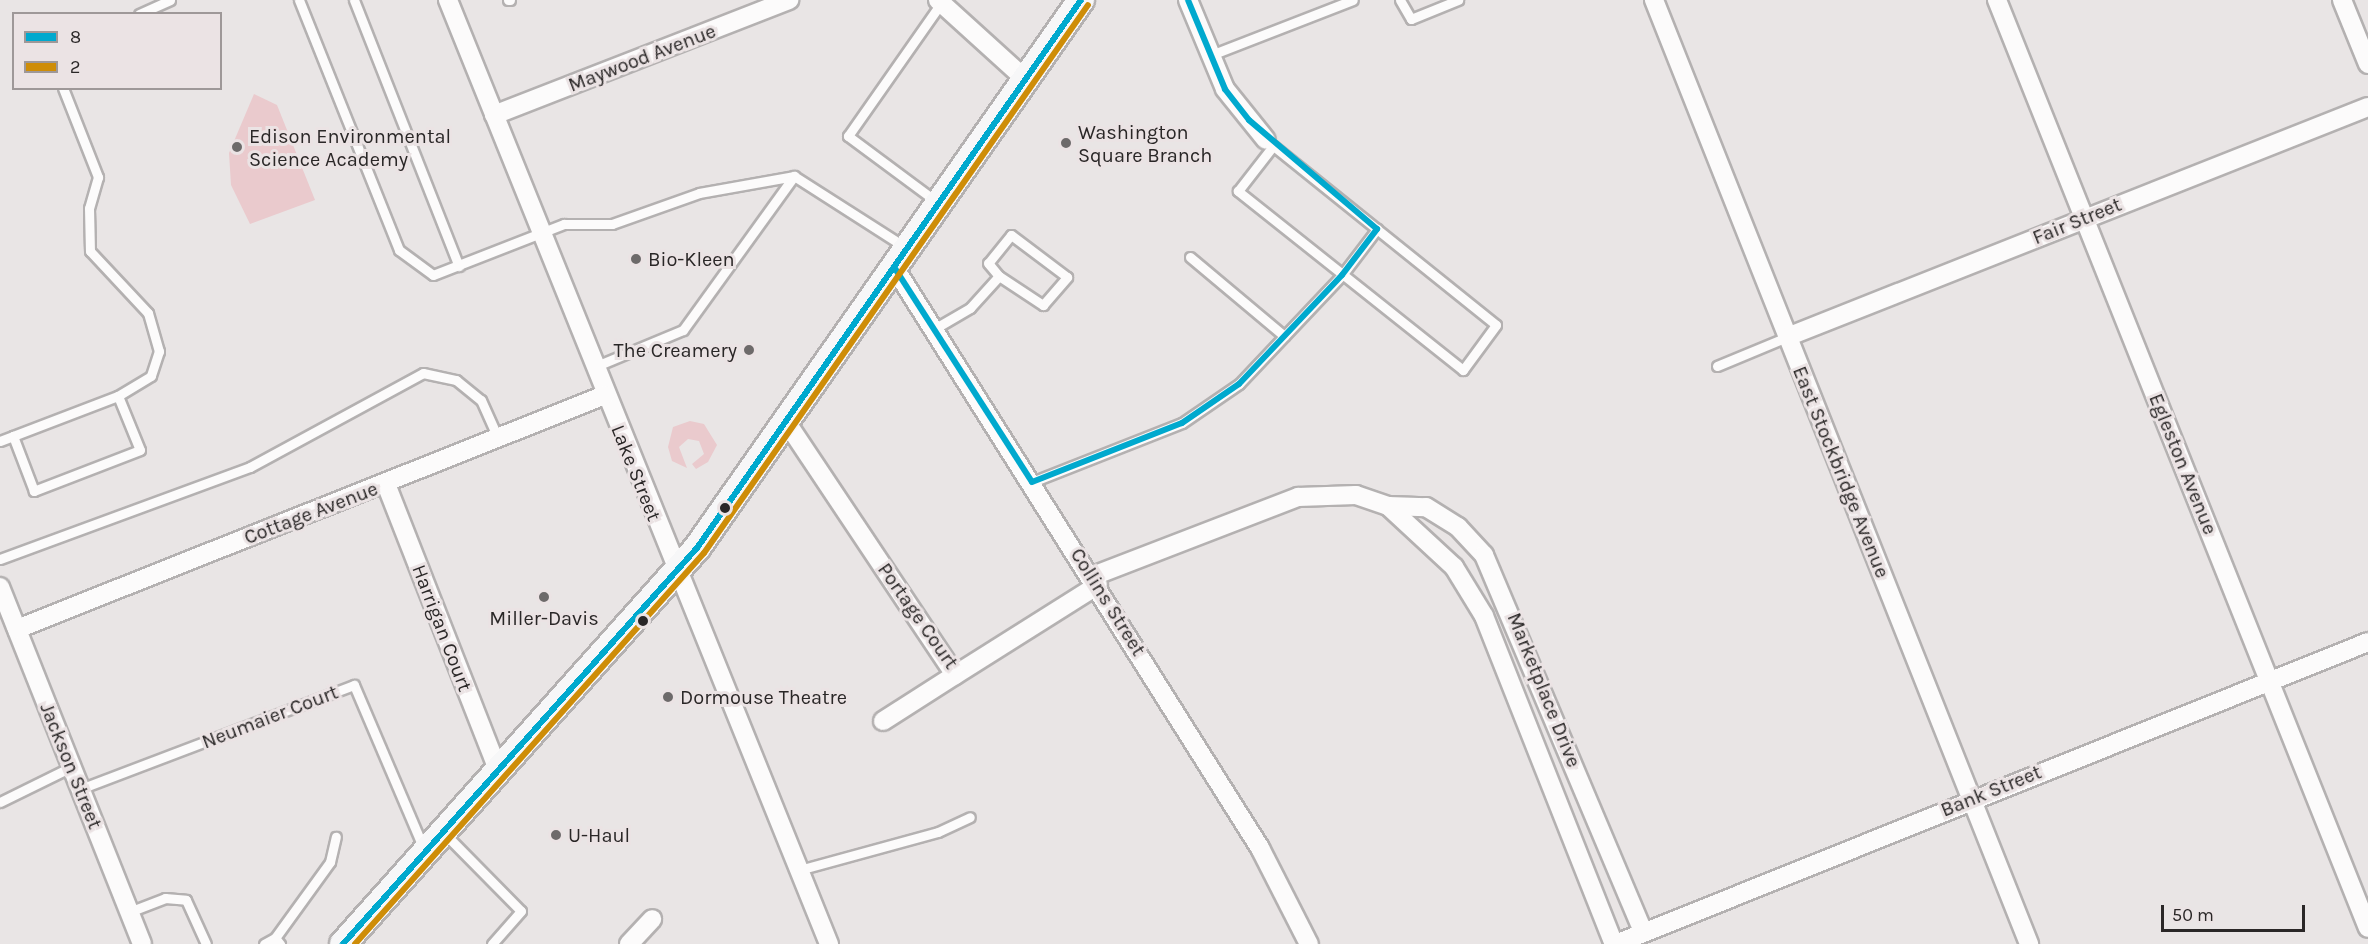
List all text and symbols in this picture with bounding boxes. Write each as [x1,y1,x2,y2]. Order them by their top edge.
legend [12,12,222,90]
street label: Maywood Avenue [565,19,719,97]
text: 8 [70,26,81,48]
text: 2 [70,56,80,78]
place label: Washington Square Branch [1078,120,1212,167]
place label: Edison Environmental Science Academy [249,124,451,171]
marker: Washington Square Branch [1059,136,1073,150]
marker: Edison Environmental Science Academy [230,140,244,154]
street label: Fair Street [2029,192,2125,250]
place label: Bio-Kleen [648,247,735,271]
marker: Bio-Kleen [629,252,643,266]
place label: The Creamery [614,338,737,362]
marker: The Creamery [742,343,756,357]
street label: East Stockbridge Avenue [1788,363,1894,581]
street label: Egleston Avenue [2144,390,2222,538]
street label: Lake Street [606,421,666,525]
street label: Cottage Avenue [241,476,381,550]
unlabelled marker [719,502,731,514]
street label: Collins Street [1065,544,1151,660]
street label: Portage Court [873,558,963,674]
street label: Harrigan Court [407,561,477,695]
marker: Miller-Davis [537,590,551,604]
place label: Miller-Davis [489,606,599,630]
street label: Marketplace Drive [1502,609,1586,771]
unlabelled marker [637,615,649,627]
street label: Neumaier Court [198,680,342,754]
place label: Dormouse Theatre [680,685,847,709]
marker: Dormouse Theatre [661,690,675,704]
street label: Jackson Street [35,699,107,833]
street label: Bank Street [1937,760,2045,822]
place label: U-Haul [568,823,630,847]
marker: U-Haul [549,828,563,842]
scale bar [2164,893,2308,931]
text: 50 m [2172,904,2214,926]

